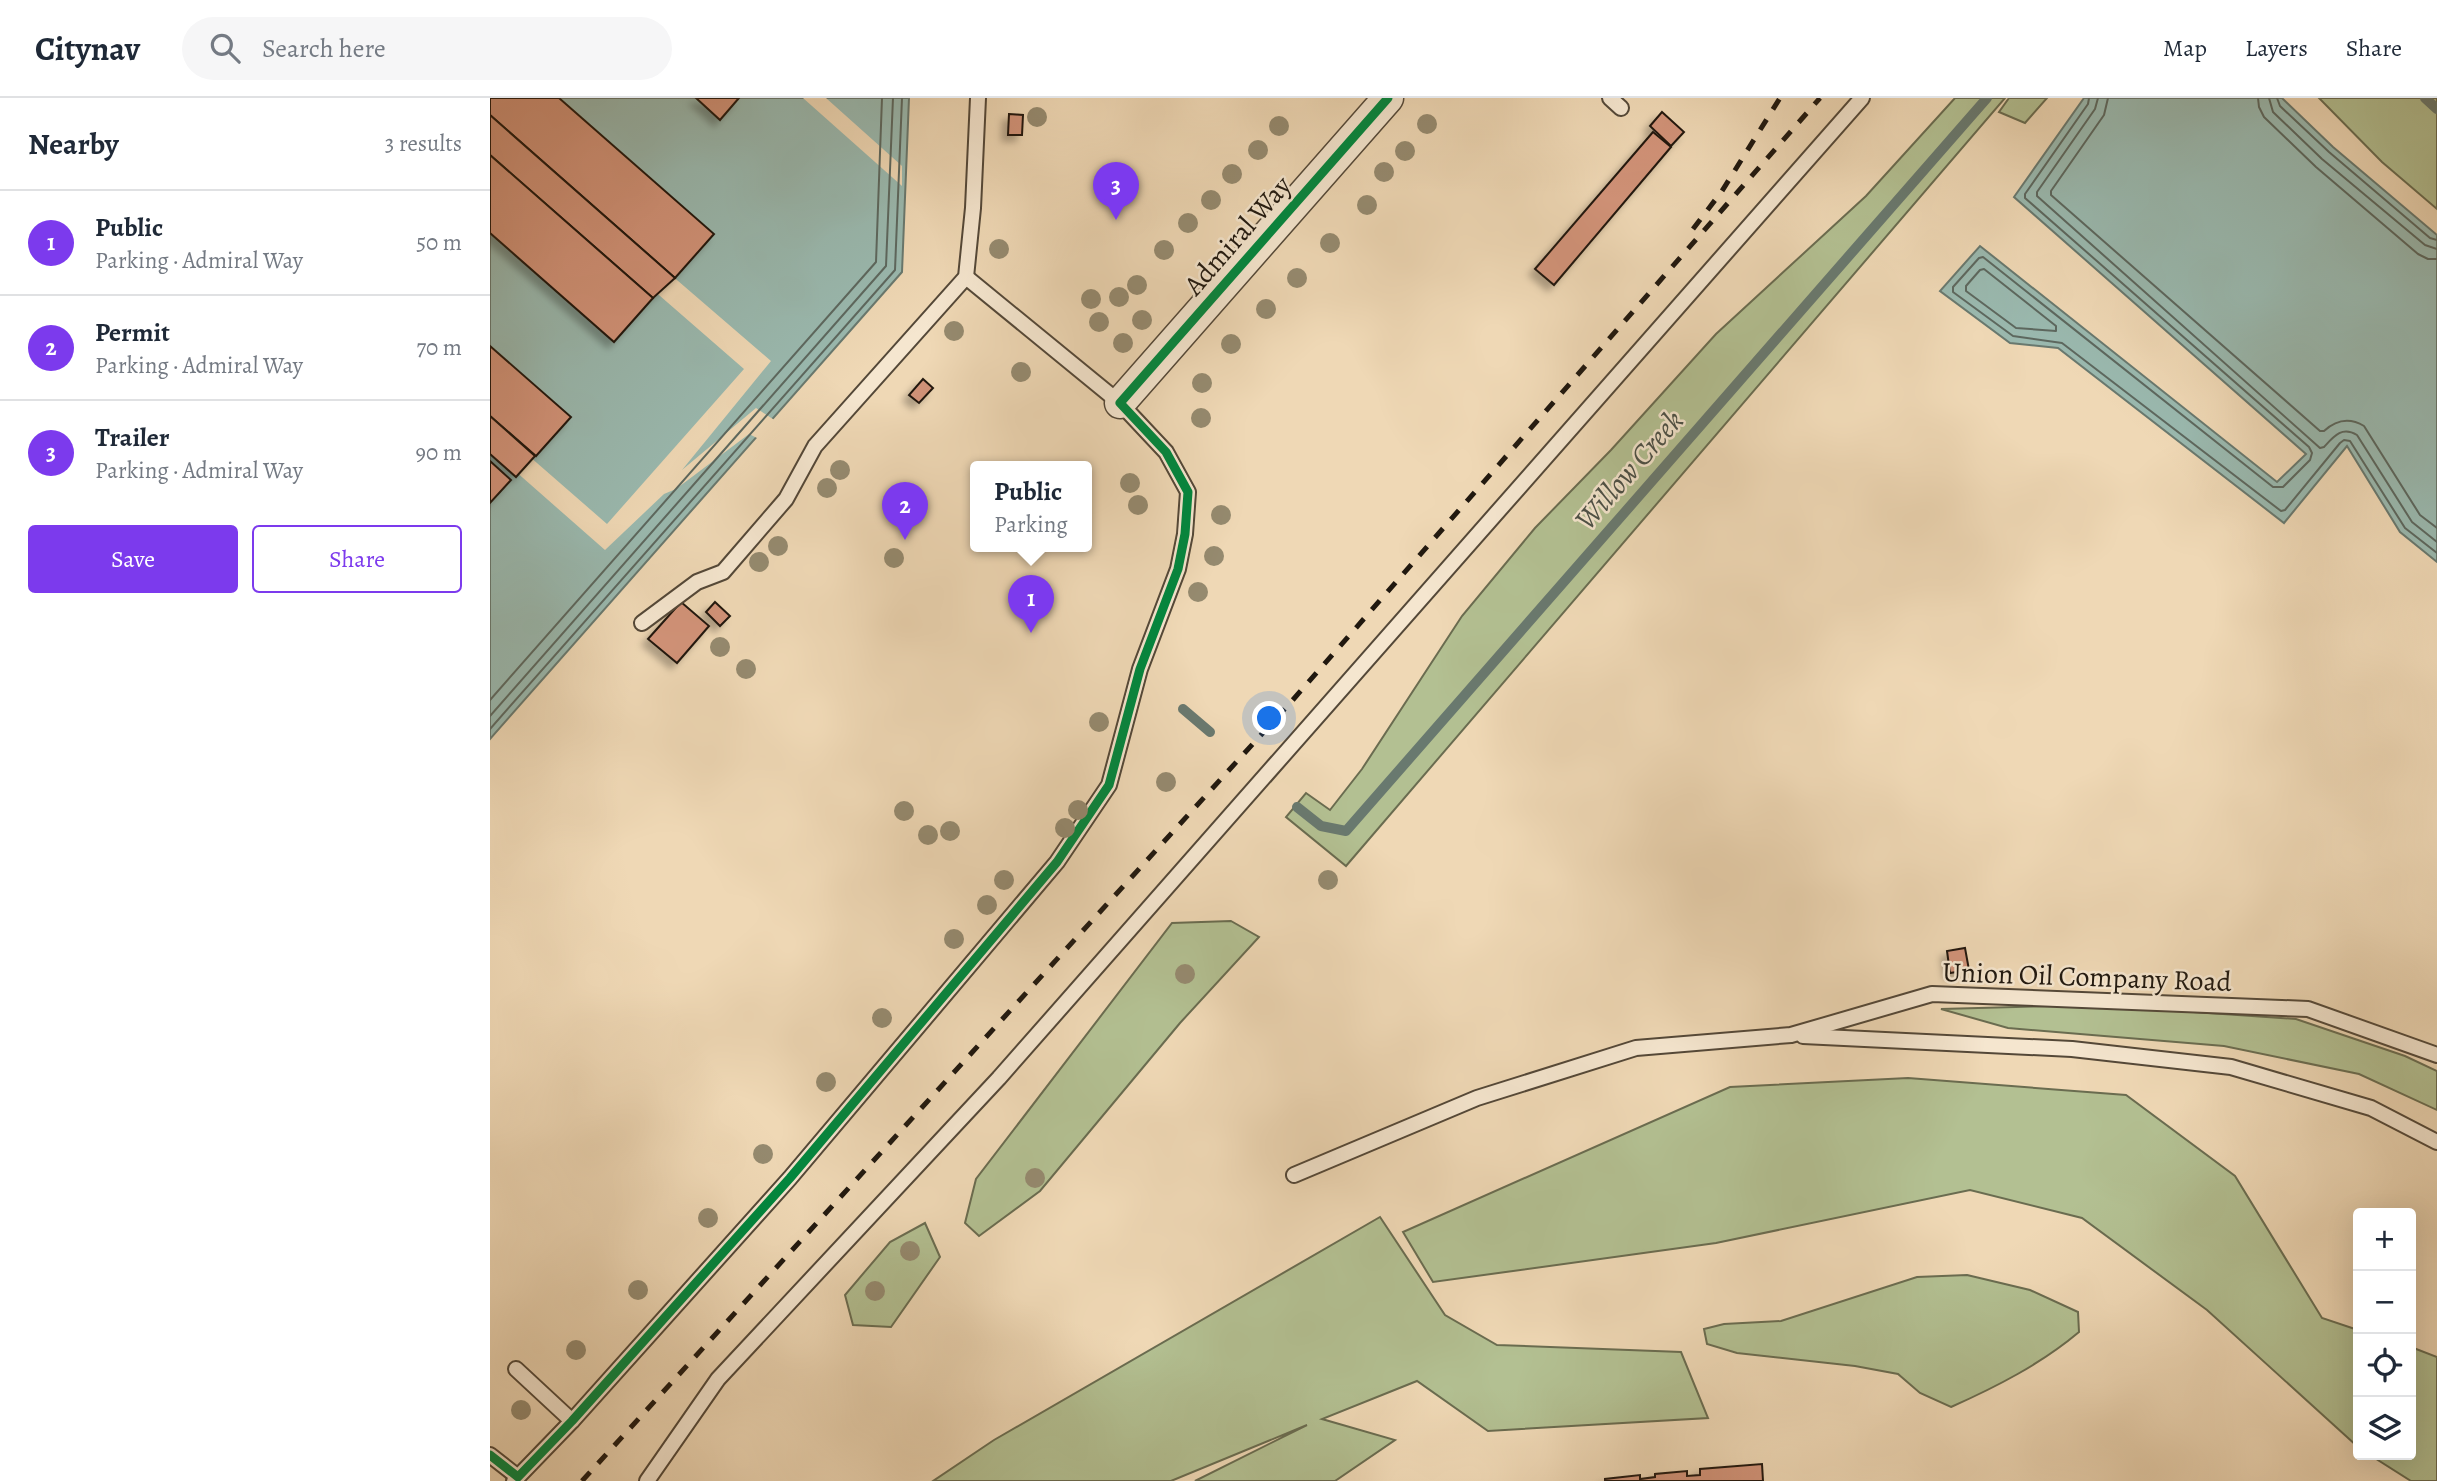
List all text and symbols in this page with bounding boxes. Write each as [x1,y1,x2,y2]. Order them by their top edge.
search box [182,17,672,80]
text: Citynav [35,26,140,71]
icon: search [206,29,244,67]
text: Search here [262,31,386,66]
text: Map [2163,32,2207,64]
text: Layers [2245,32,2308,64]
text: Share [2346,32,2402,64]
text: Nearby [28,124,119,164]
text: 3 results [385,128,462,159]
pin: 3 [1093,162,1139,220]
street label: Admiral Way [1175,167,1301,304]
text: Public [95,210,163,245]
text: 1 [47,227,55,258]
text: 50 m [416,227,462,258]
text: Parking · Admiral Way [95,245,303,276]
text: Permit [95,315,170,350]
text: 2 [45,332,57,363]
text: 70 m [416,332,462,363]
text: Parking · Admiral Way [95,350,303,381]
water label: Willow Creek [1566,401,1692,539]
text: Trailer [95,420,170,455]
text: 3 [46,437,56,468]
text: 90 m [416,437,462,468]
text: Parking · Admiral Way [95,455,303,486]
popup [970,461,1092,552]
text: Public [994,474,1062,509]
pin: 2 [882,482,928,540]
text: Parking [994,509,1068,540]
button: Save [28,525,238,593]
button: Share [252,525,462,593]
pin: 1 [1008,575,1054,633]
your location [1252,701,1286,735]
street label: Union Oil Company Road [1942,953,2233,1001]
map controls [2353,1208,2416,1460]
button: + [2353,1208,2416,1271]
button: − [2353,1271,2416,1334]
button: locate [2353,1334,2416,1397]
button: layers [2353,1397,2416,1460]

